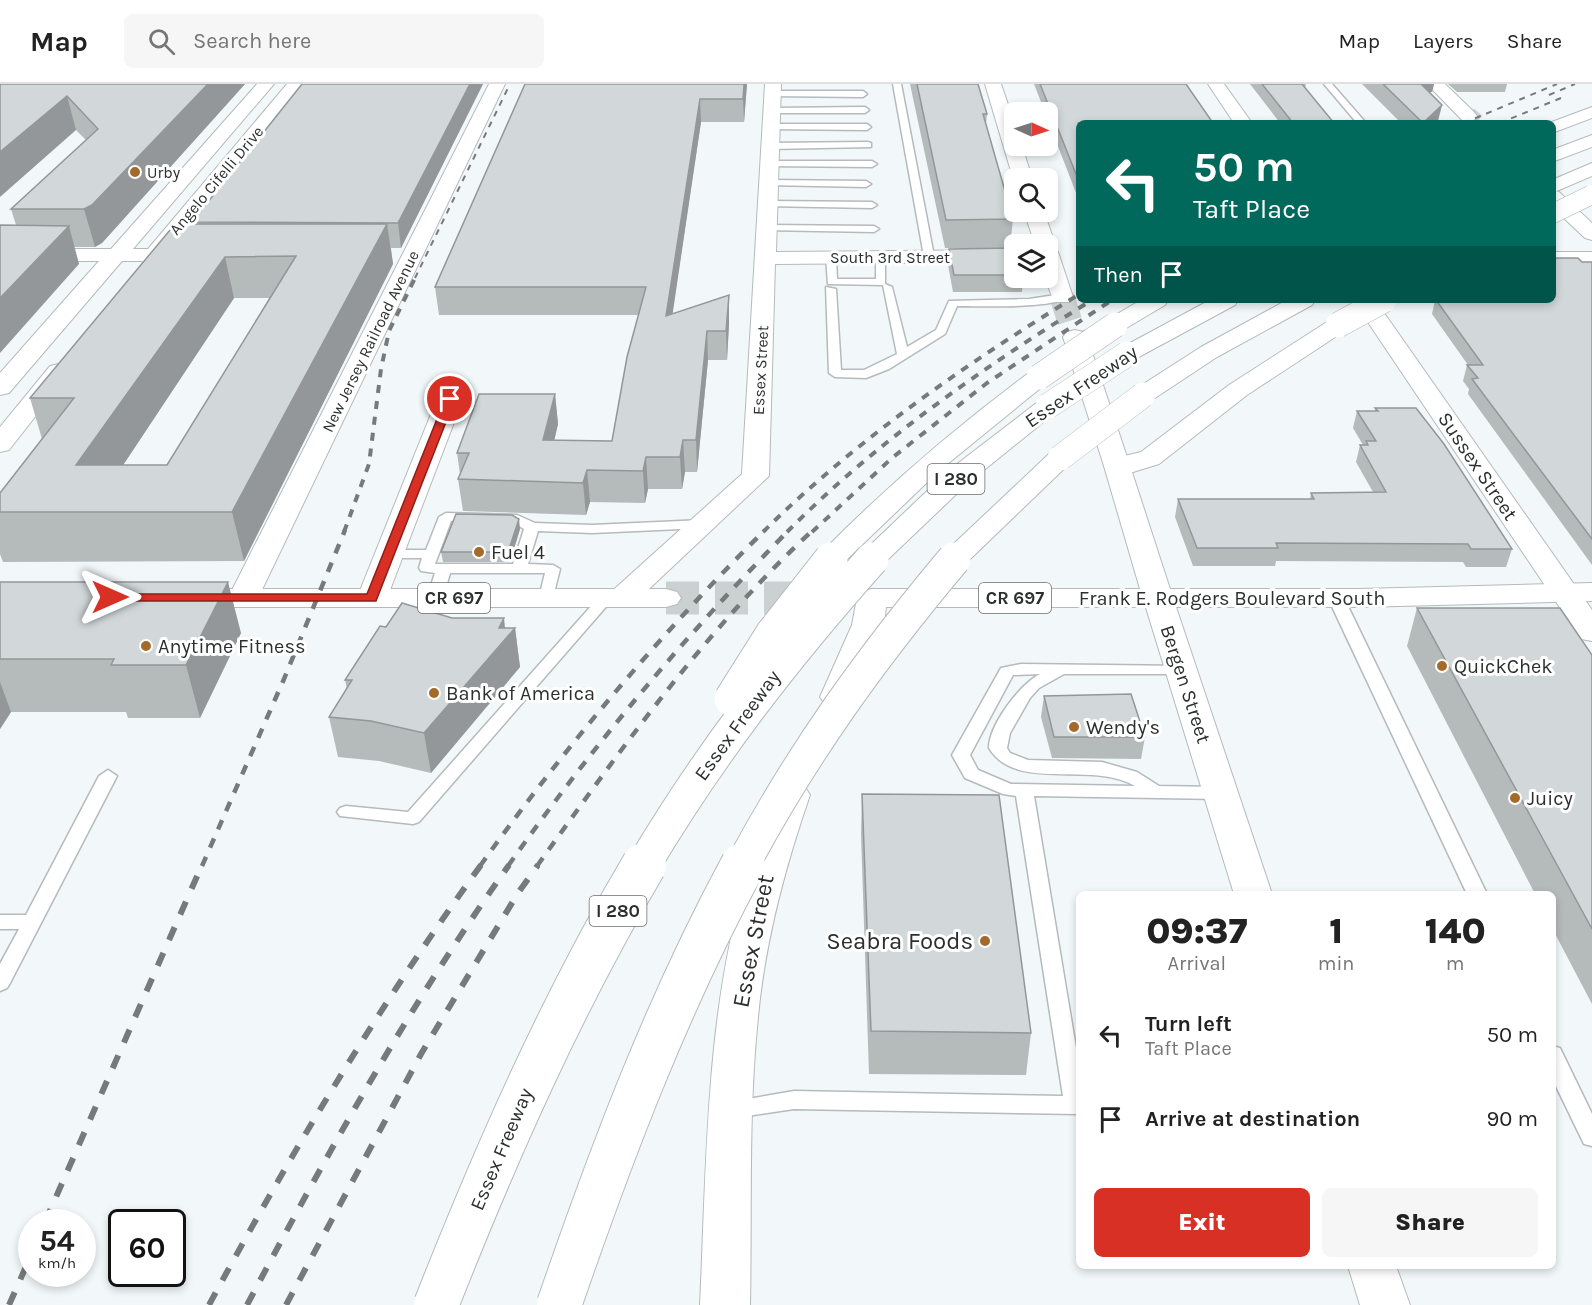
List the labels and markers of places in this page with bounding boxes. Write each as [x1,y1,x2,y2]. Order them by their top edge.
place label: Urby [147,163,181,182]
marker: Urby [128,165,142,179]
pin [424,373,475,424]
place label: Fuel 4 [491,541,545,564]
marker: Fuel 4 [472,545,486,559]
place label: Anytime Fitness [158,635,305,658]
marker: Anytime Fitness [139,639,153,653]
place label: QuickChek [1454,655,1553,678]
marker: QuickChek [1435,659,1449,673]
place label: Bank of America [446,682,595,705]
marker: Bank of America [427,686,441,700]
place label: Wendy's [1086,716,1160,739]
marker: Wendy's [1067,720,1081,734]
place label: Juicy [1527,787,1573,810]
marker: Juicy [1508,791,1522,805]
place label: Seabra Foods [826,927,973,955]
marker: Seabra Foods [978,934,992,948]

